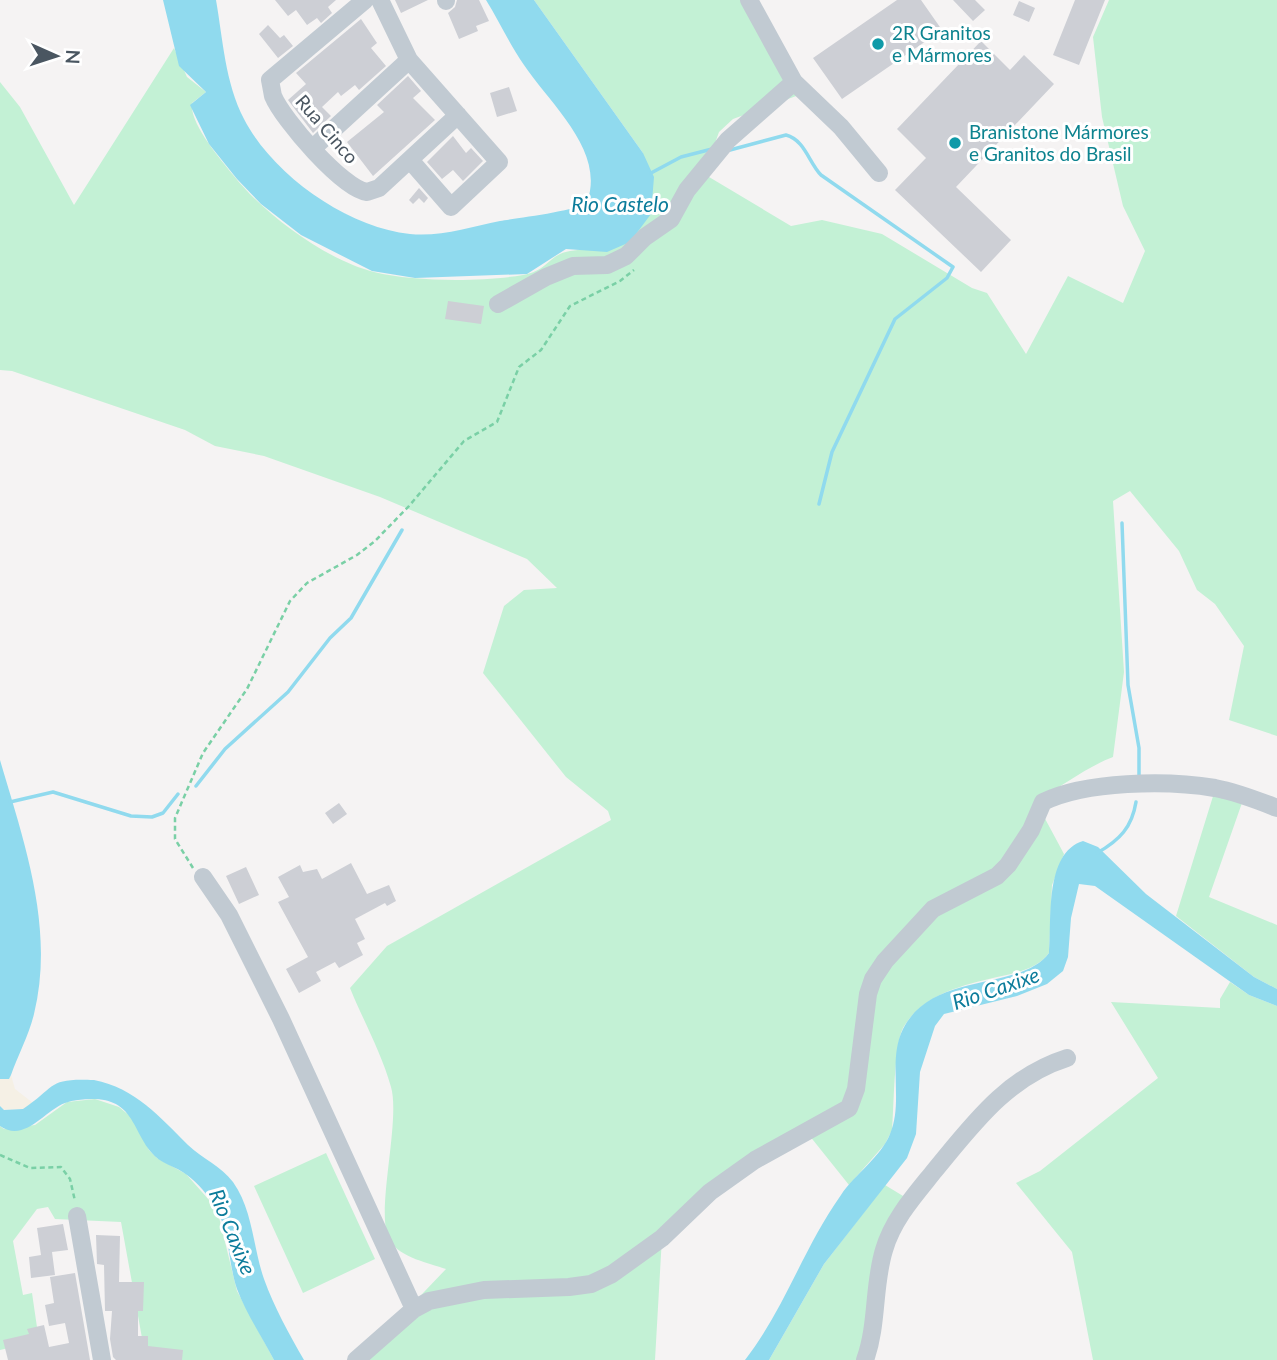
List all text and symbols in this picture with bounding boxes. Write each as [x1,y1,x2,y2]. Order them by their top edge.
north arrow [21,21,91,91]
place label: 2R Granitos e Mármores [892,21,992,66]
marker: 2R Granitos e Mármores [870,36,886,52]
text: N [62,49,85,65]
street label: Rua Cinco [291,89,364,168]
place label: Branistone Mármores e Granitos do Brasil [969,120,1149,165]
marker: Branistone Mármores e Granitos do Brasil [947,135,963,151]
water label: Rio Castelo [571,191,669,216]
water label: Rio Caxixe [949,961,1042,1014]
water label: Rio Caxixe [205,1185,262,1278]

